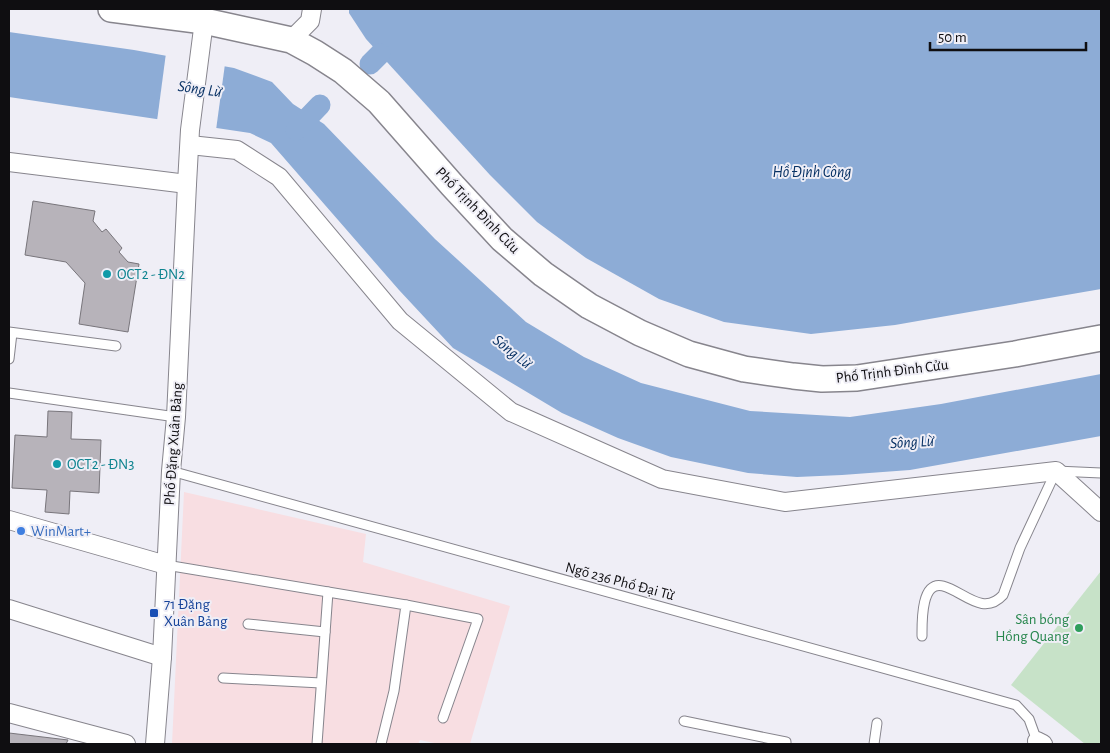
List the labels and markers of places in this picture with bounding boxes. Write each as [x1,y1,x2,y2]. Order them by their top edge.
place label: OCT2 - ĐN2 [117,267,185,282]
marker: OCT2 - ĐN2 [101,268,113,280]
place label: OCT2 - ĐN3 [67,457,135,472]
marker: OCT2 - ĐN3 [51,458,63,470]
place label: WinMart+ [31,524,91,539]
marker: WinMart+ [15,525,27,537]
place label: 71 Đặng Xuân Bảng [164,597,228,629]
marker: 71 Đặng Xuân Bảng [148,607,160,619]
place label: Sân bóng Hồng Quang [995,612,1070,644]
marker: Sân bóng Hồng Quang [1073,622,1085,634]

